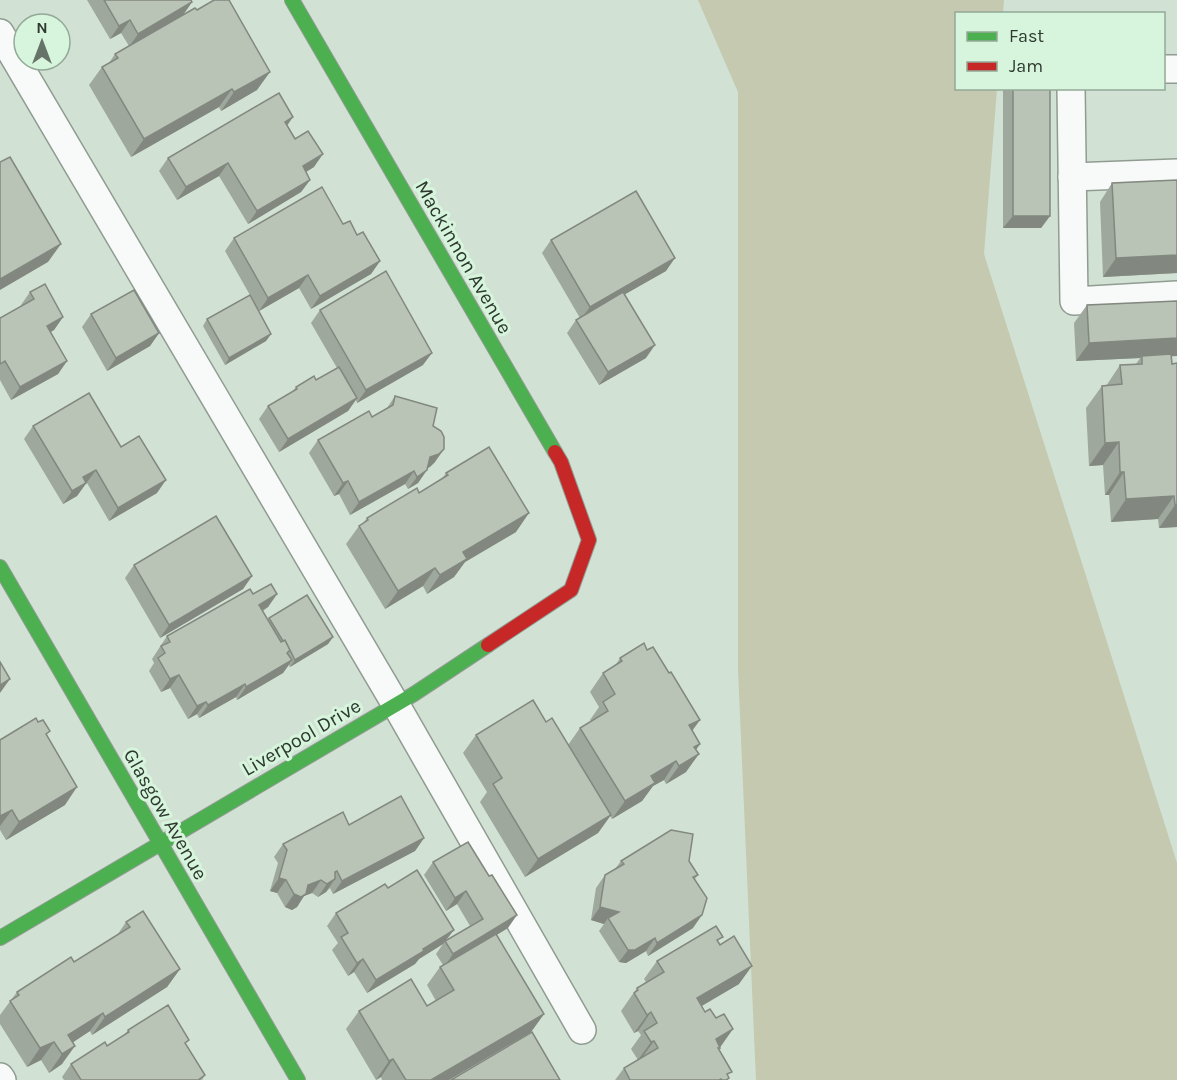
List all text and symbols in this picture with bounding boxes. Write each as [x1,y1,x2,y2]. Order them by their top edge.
north arrow [12,12,72,72]
legend [955,12,1165,90]
text: N [36,18,48,37]
text: Fast [1009,25,1044,47]
text: Jam [1009,55,1043,77]
street label: Mackinnon Avenue [410,176,517,338]
street label: Liverpool Drive [238,694,365,781]
street label: Glasgow Avenue [119,745,212,884]

